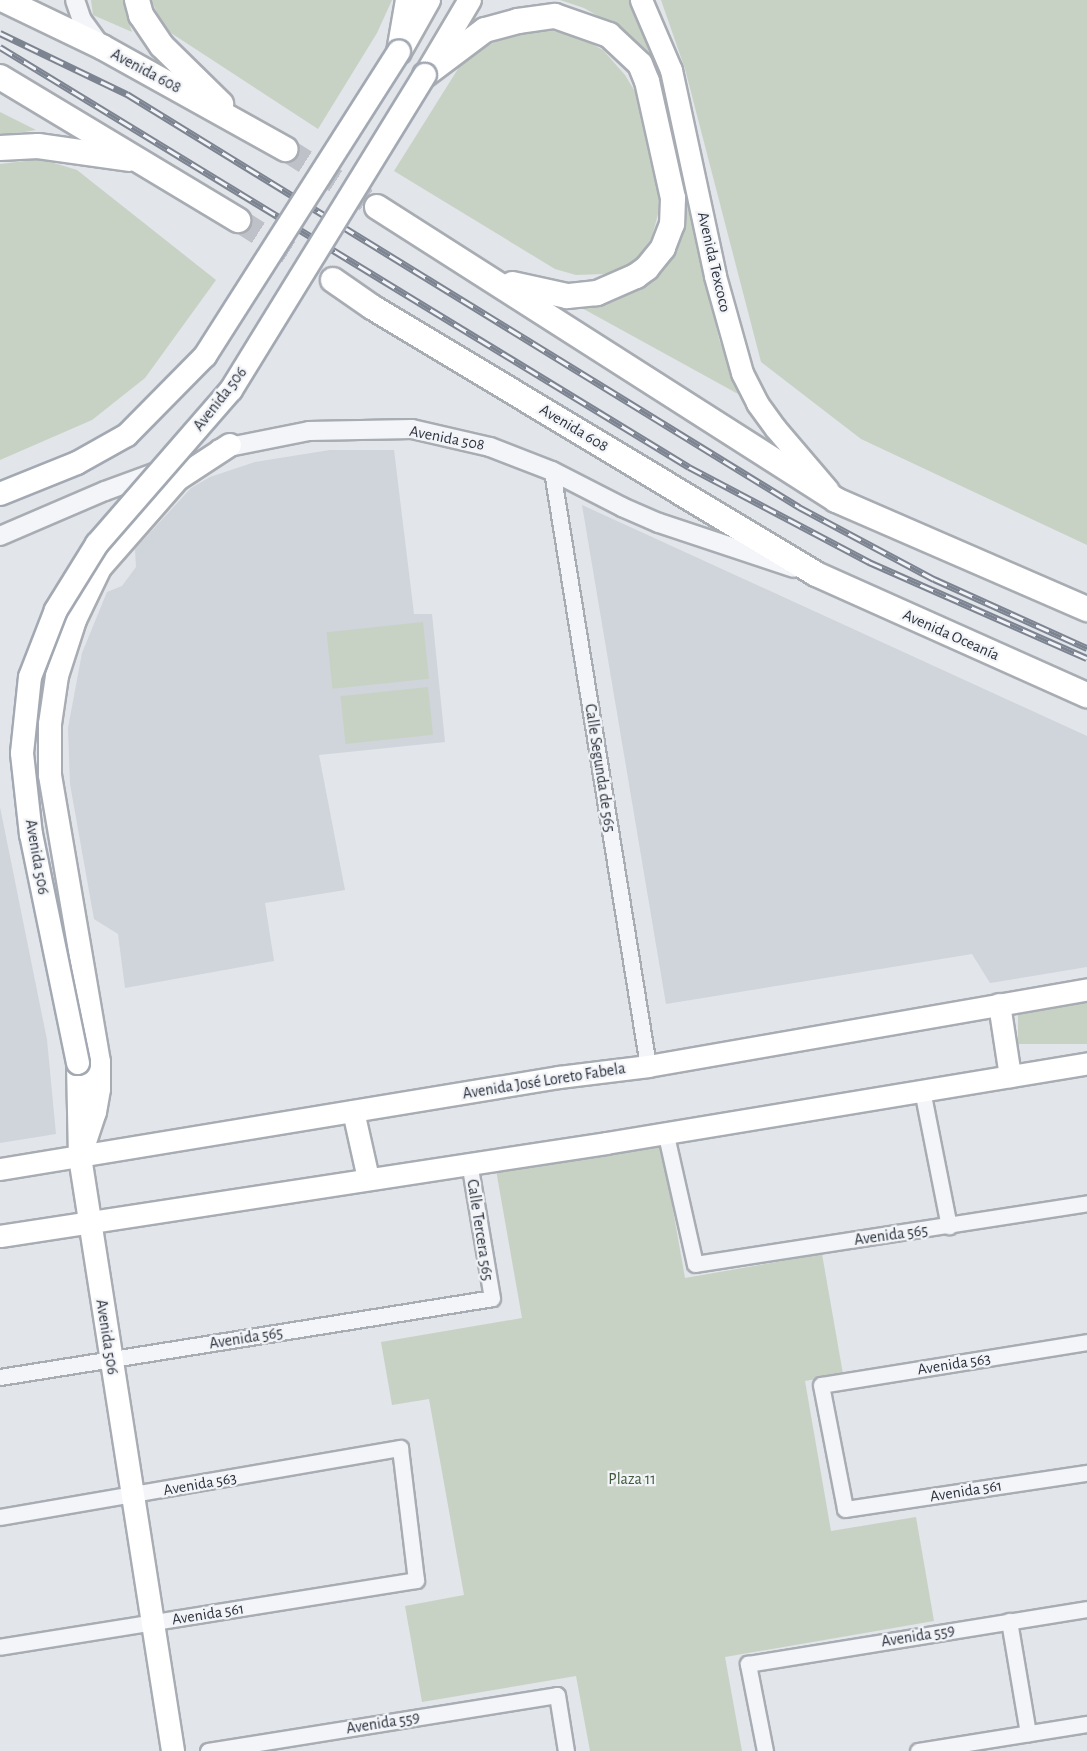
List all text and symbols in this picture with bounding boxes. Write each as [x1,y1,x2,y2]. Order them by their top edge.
street label: Avenida 608 [108,44,184,98]
street label: Avenida Texcoco [693,210,735,314]
street label: Avenida 506 [189,363,251,435]
street label: Avenida 608 [536,400,612,456]
street label: Avenida 508 [408,421,486,455]
street label: Avenida Oceanía [900,605,1002,665]
street label: Calle Segunda de 565 [580,702,620,834]
street label: Avenida 506 [21,818,53,896]
street label: Avenida José Loreto Fabela [461,1059,627,1103]
street label: Calle Tercera 565 [463,1178,497,1282]
street label: Avenida 565 [853,1220,929,1250]
street label: Avenida 506 [92,1298,122,1376]
street label: Avenida 565 [208,1323,284,1353]
street label: Avenida 563 [916,1349,992,1379]
street label: Avenida 563 [162,1468,238,1500]
park label: Plaza 11 [608,1469,656,1489]
street label: Avenida 561 [928,1476,1004,1506]
street label: Avenida 561 [170,1599,246,1629]
street label: Avenida 559 [880,1621,956,1651]
street label: Avenida 559 [345,1708,421,1738]

